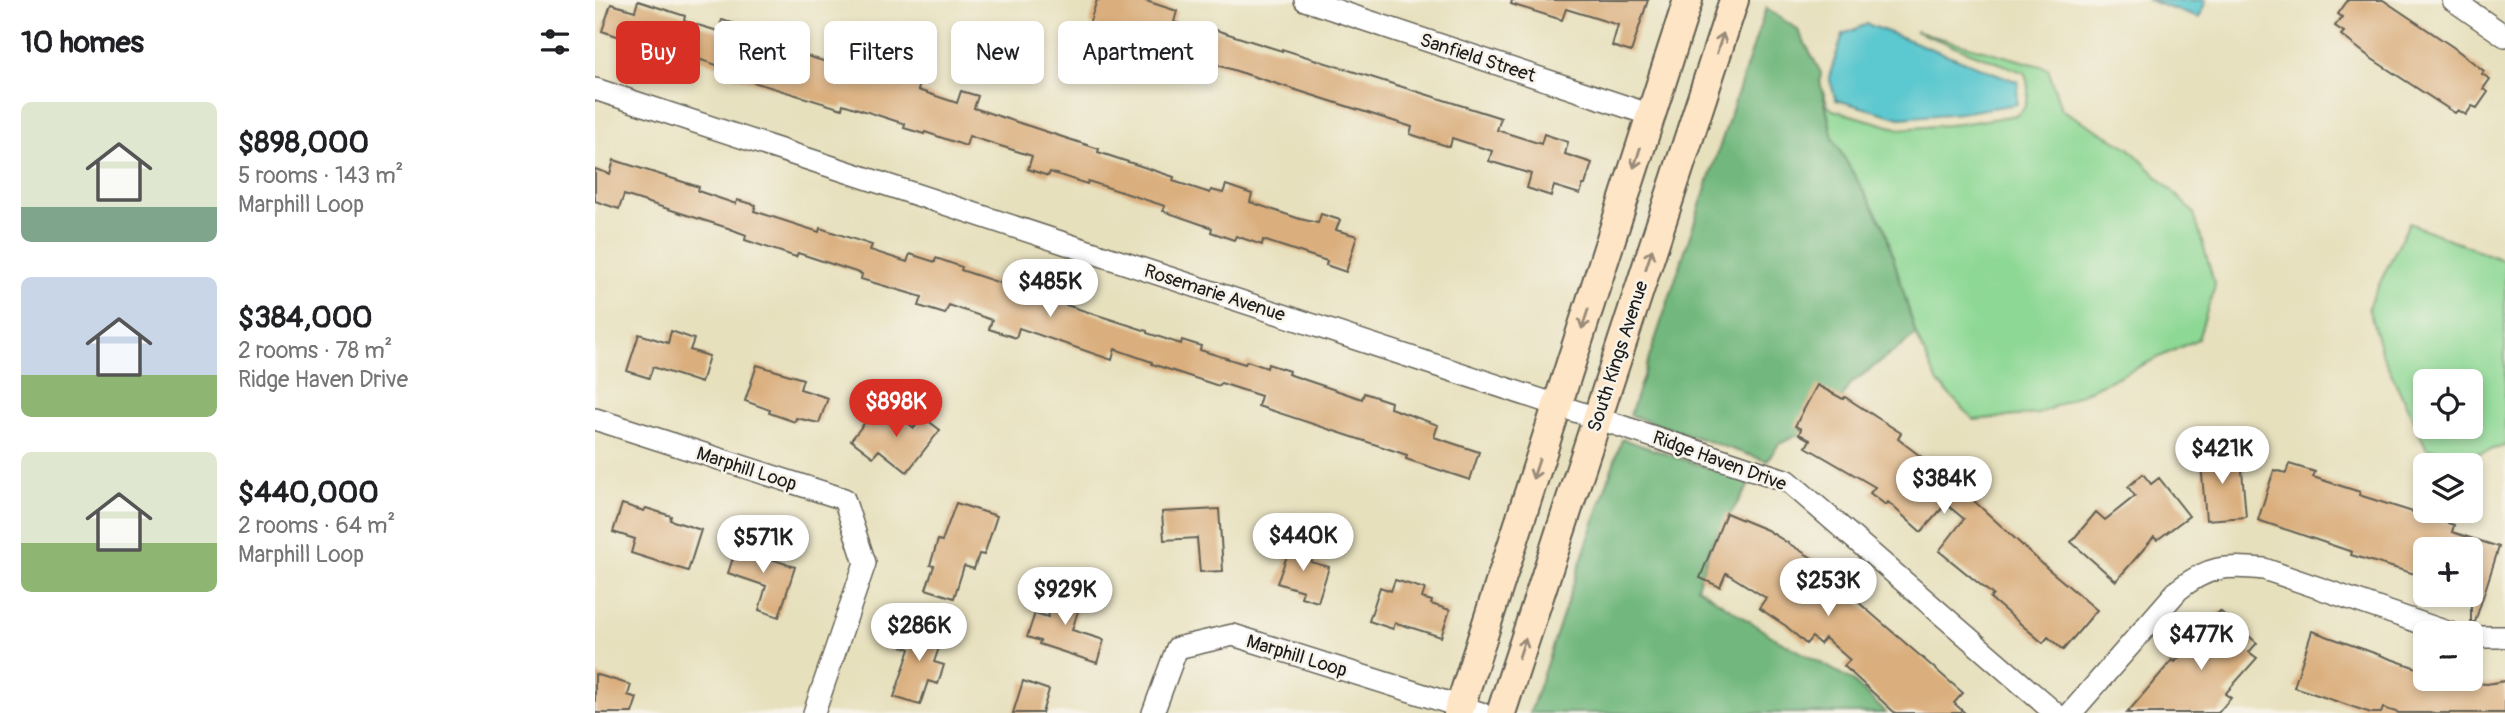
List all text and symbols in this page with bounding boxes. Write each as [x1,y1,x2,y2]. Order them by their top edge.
chip: Buy [616,21,700,84]
chip: Rent [714,21,810,84]
chip: Filters [824,21,937,84]
chip: New [951,21,1044,84]
chip: Apartment [1058,21,1218,84]
icon: filters [536,23,574,61]
text: 10 homes [21,24,144,61]
street label: Sanfield Street [1417,28,1539,88]
one-way arrow [1715,33,1727,55]
text: $898,000 [238,124,369,161]
icon: home [77,130,161,214]
one-way arrow [1630,147,1643,169]
text: 5 rooms · 143 m² [238,161,403,190]
text: Marphill Loop [238,190,364,219]
one-way arrow [1643,249,1656,271]
street label: Rosemarie Avenue [1141,259,1289,327]
pin: $485K [1001,260,1099,319]
text: $485K [1018,267,1082,296]
street label: South Kings Avenue [1582,277,1654,435]
text: $384,000 [238,299,373,336]
icon: home [77,305,161,389]
one-way arrow [1578,308,1590,330]
text: 2 rooms · 78 m² [238,336,392,365]
text: Ridge Haven Drive [238,365,408,394]
map controls [2413,369,2483,691]
button: locate [2413,369,2483,439]
pin: $898K [847,380,945,439]
text: $898K [865,387,927,416]
street label: Ridge Haven Drive [1650,426,1790,496]
pin: $421K [2173,426,2271,486]
text: $421K [2191,434,2253,463]
street label: Marphill Loop [693,441,800,496]
button: layers [2413,453,2483,523]
pin: $384K [1895,456,1993,516]
one-way arrow [1529,458,1542,480]
text: $384K [1912,464,1976,493]
text: $440,000 [238,474,379,511]
icon: home [77,480,161,564]
text: 2 rooms · 64 m² [238,511,395,540]
pin: $440K [1254,514,1352,573]
pin: $571K [714,516,812,575]
text: $440K [1269,521,1337,550]
text: $571K [733,523,793,552]
button: + [2413,537,2483,607]
text: Marphill Loop [238,540,364,569]
pin: $253K [1779,558,1877,618]
text: $253K [1796,566,1860,595]
pin: $929K [1016,568,1114,627]
text: $929K [1034,575,1096,604]
pin: $286K [870,604,968,663]
text: $286K [887,611,951,640]
pin: $477K [2152,612,2250,672]
text: $477K [2169,620,2233,649]
button: − [2413,621,2483,691]
street label: Marphill Loop [1243,629,1350,683]
one-way arrow [1516,637,1529,659]

